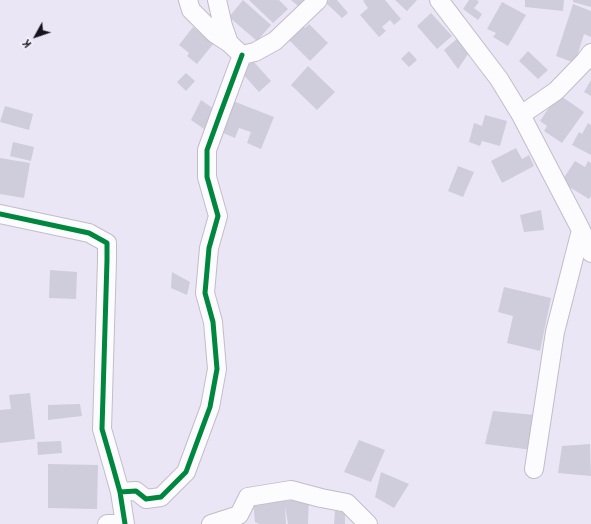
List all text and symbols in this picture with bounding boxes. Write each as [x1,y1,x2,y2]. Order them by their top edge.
north arrow [16,16,56,56]
text: K [19,37,34,51]

